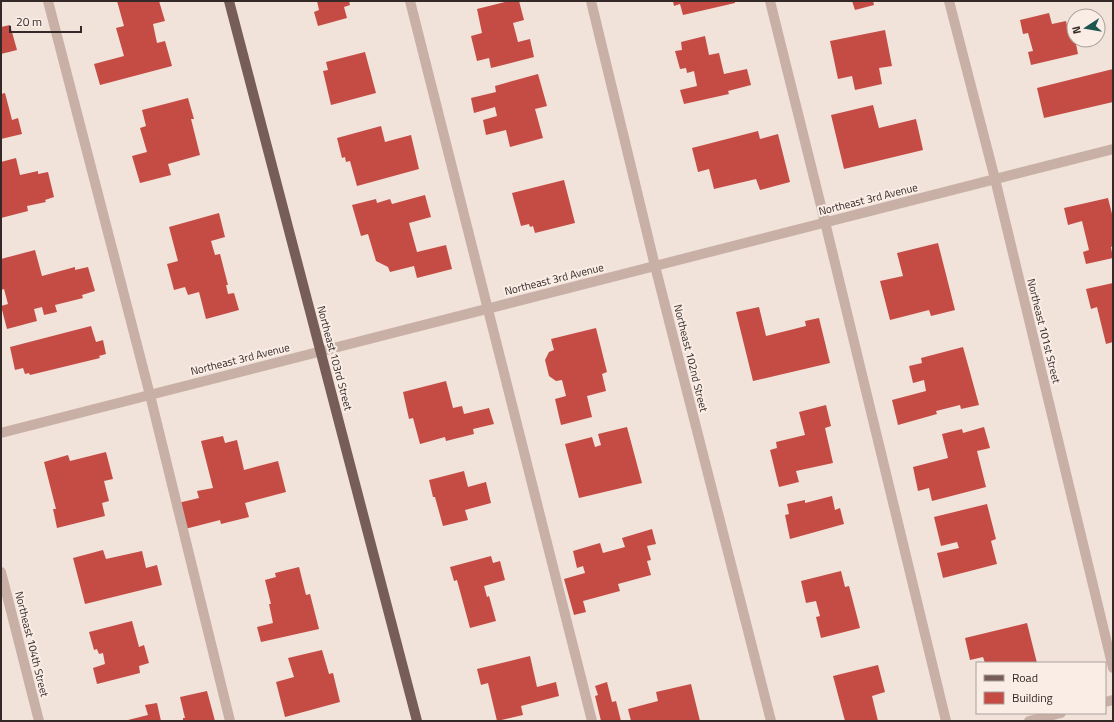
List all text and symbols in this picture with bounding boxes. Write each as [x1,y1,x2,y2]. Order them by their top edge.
scale bar [10,8,81,34]
north arrow [1066,8,1106,48]
text: 20 m [16,12,42,31]
text: N [1068,25,1085,35]
street label: Northeast 3rd Avenue [817,179,920,219]
street label: Northeast 3rd Avenue [503,259,606,299]
street label: Northeast 101st Street [1023,277,1065,385]
street label: Northeast 102nd Street [670,303,712,414]
street label: Northeast 103rd Street [313,304,357,412]
street label: Northeast 3rd Avenue [189,339,292,379]
street label: Northeast 104th Street [11,590,53,699]
legend [976,662,1106,714]
text: Road [1012,668,1038,687]
text: Building [1012,688,1053,707]

